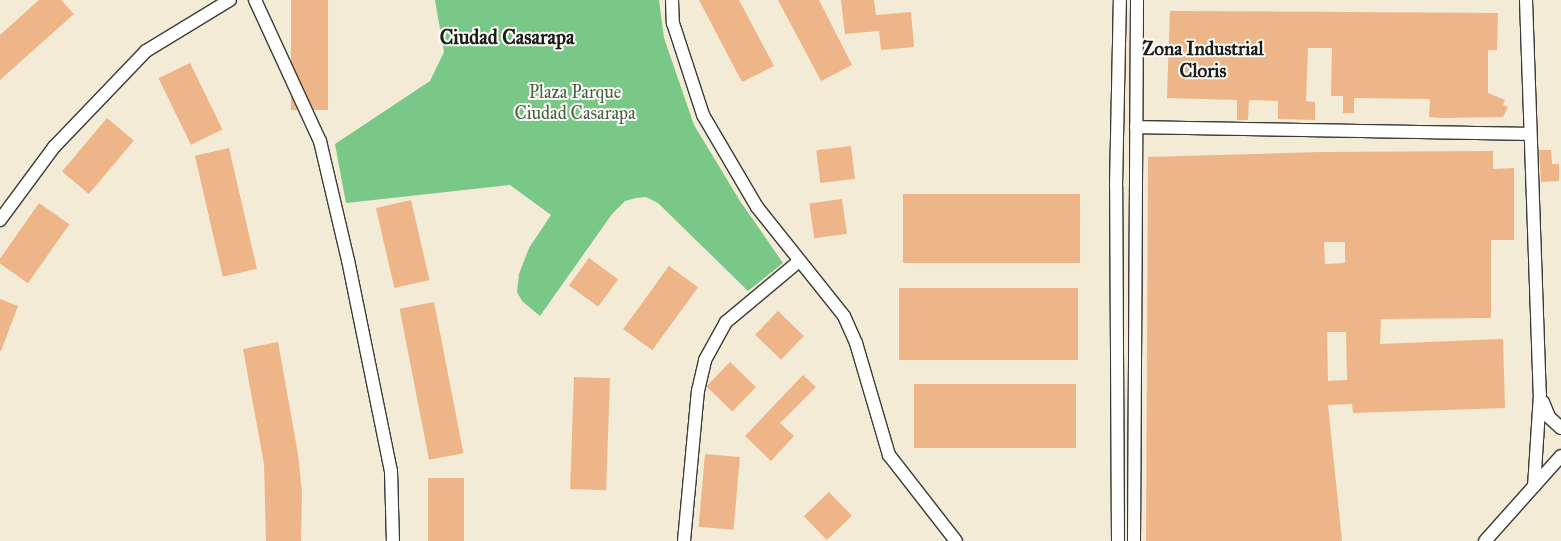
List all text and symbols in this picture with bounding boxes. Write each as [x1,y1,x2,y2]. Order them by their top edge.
district label: Ciudad Casarapa [440,25,574,49]
district label: Zona Industrial Cloris [1142,38,1264,82]
park label: Plaza Parque Ciudad Casarapa [514,82,636,125]

